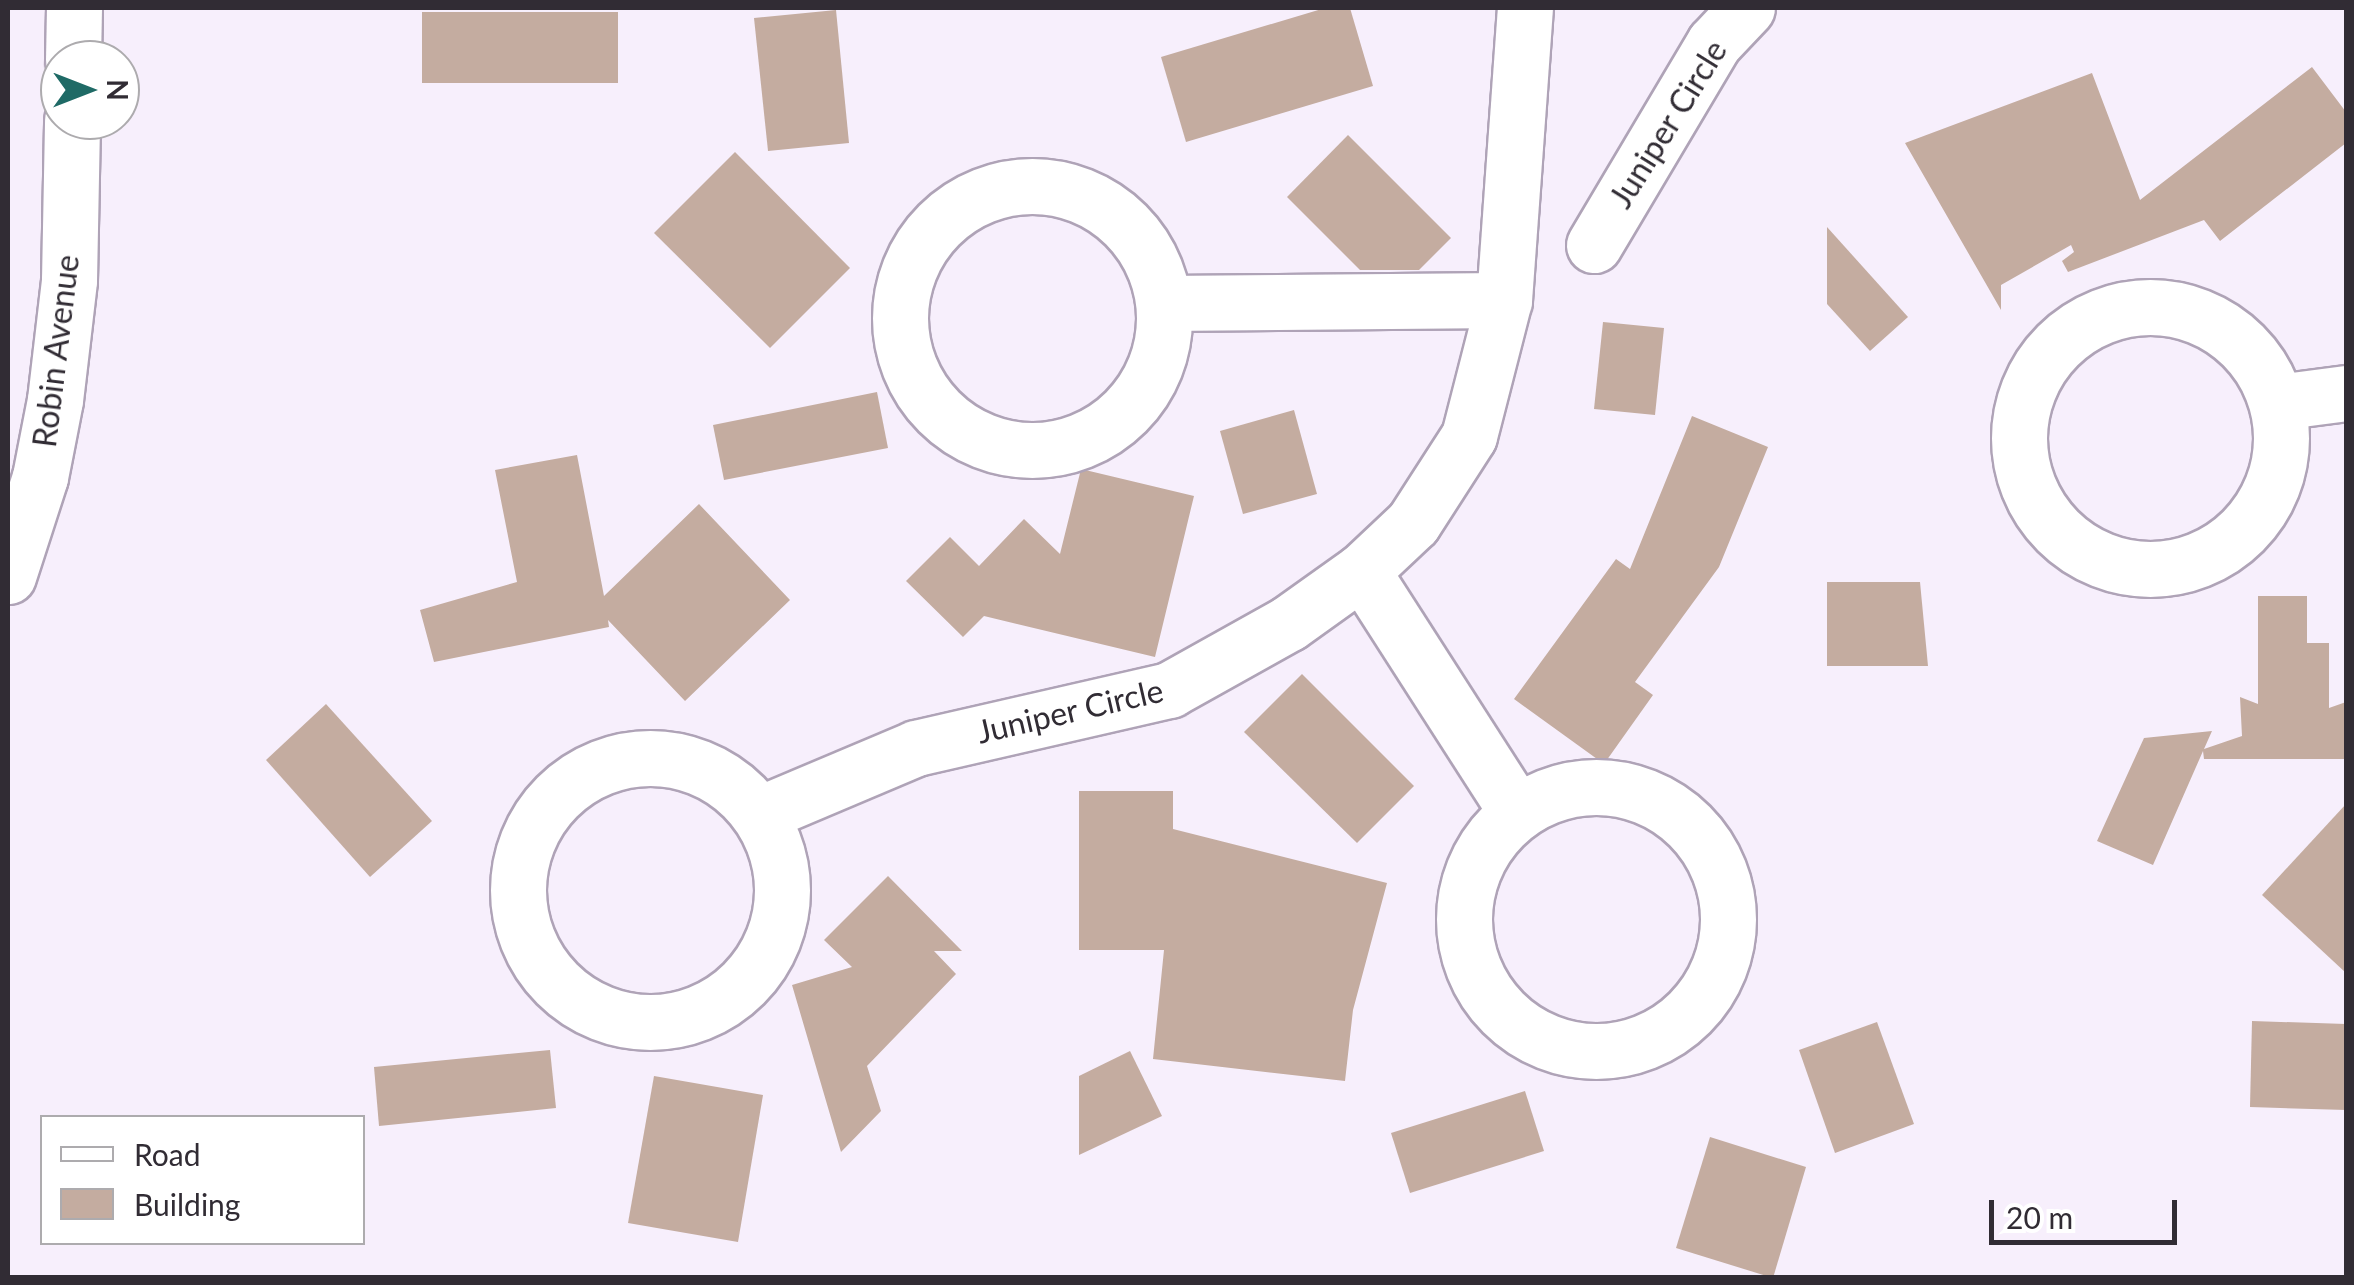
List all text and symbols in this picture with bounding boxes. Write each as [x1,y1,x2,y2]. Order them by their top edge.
street label: Juniper Circle [1601,33,1735,215]
north arrow [40,40,140,140]
text: N [101,79,135,101]
street label: Robin Avenue [25,252,87,450]
street label: Juniper Circle [973,671,1167,751]
legend [40,1115,365,1245]
text: Road [134,1136,201,1172]
scale bar [1994,1180,2182,1242]
text: Building [134,1186,240,1222]
text: 20 m [2006,1199,2073,1235]

